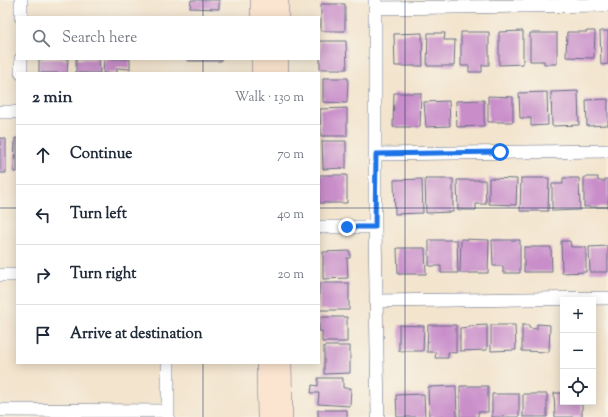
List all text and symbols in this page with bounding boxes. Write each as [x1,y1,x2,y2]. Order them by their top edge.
search box [16,16,320,60]
icon: search [30,27,52,49]
text: Search here [62,28,137,49]
text: 2 min [32,86,73,110]
text: Walk · 130 m [235,89,304,107]
route start [491,143,509,161]
icon: ahead [32,144,54,166]
text: Continue [70,144,132,165]
text: 70 m [277,146,304,164]
icon: left [32,204,54,226]
text: Turn left [70,204,127,225]
text: 40 m [277,206,304,224]
route end [338,218,356,236]
icon: right [32,264,54,286]
text: Turn right [70,264,136,285]
text: 20 m [278,266,304,284]
map controls [560,297,596,405]
button: + [560,297,596,333]
icon: arrive [32,324,54,346]
text: Arrive at destination [70,324,203,345]
button: − [560,333,596,369]
button: locate [560,369,596,405]

